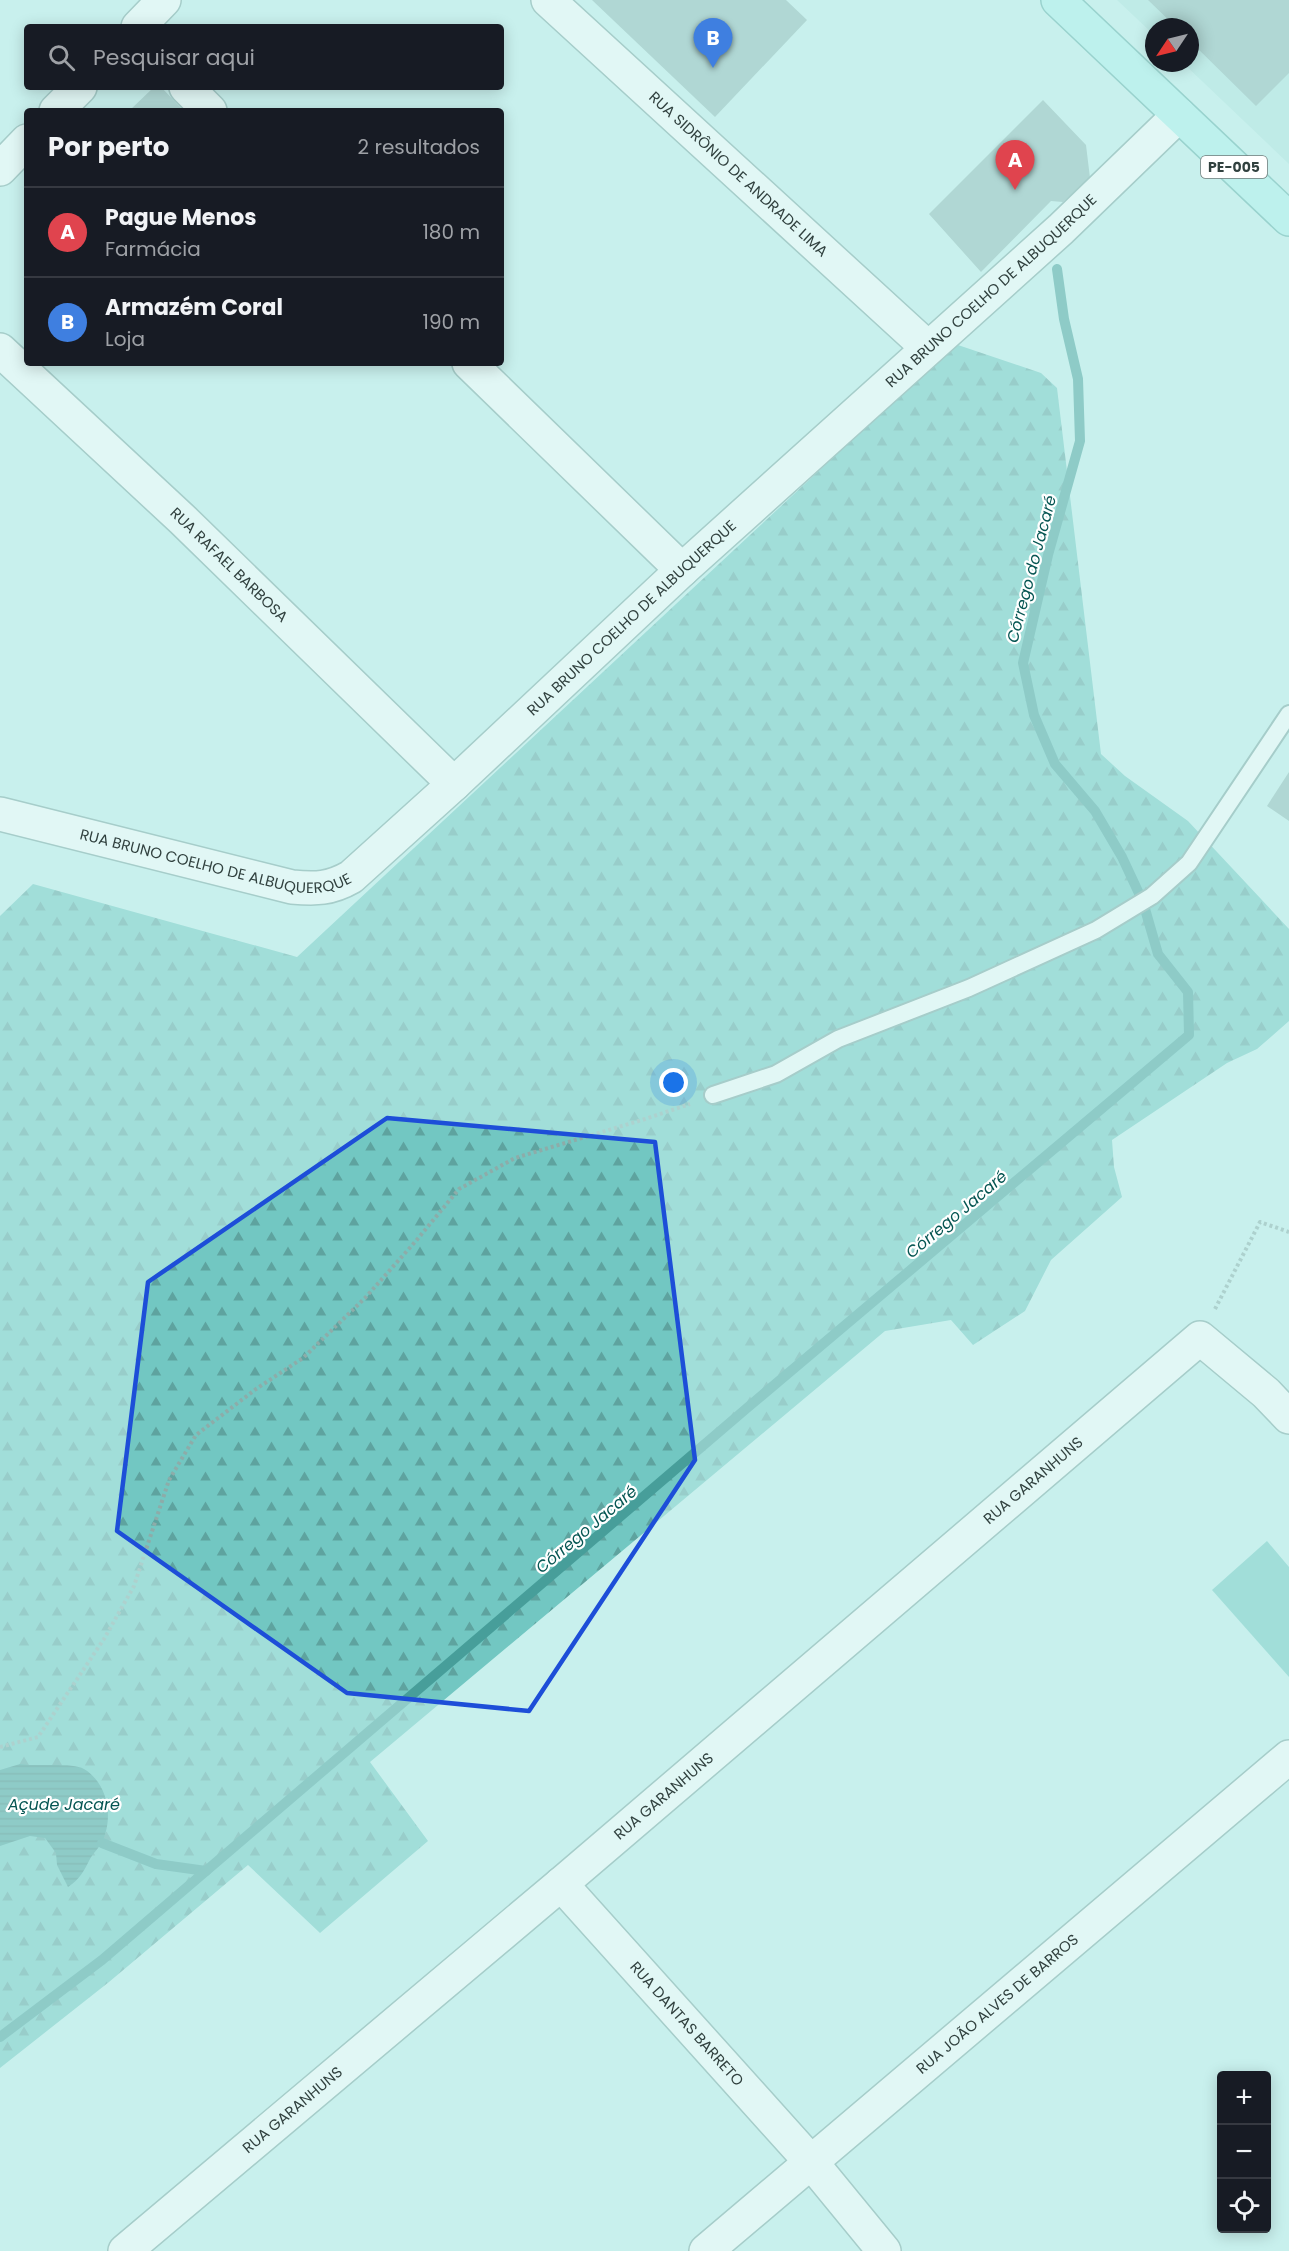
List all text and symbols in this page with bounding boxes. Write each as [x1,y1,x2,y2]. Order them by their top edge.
north arrow [1145,18,1199,72]
pin: B [694,19,732,68]
search box [24,24,504,90]
icon: search [45,41,78,74]
text: Pesquisar aqui [93,42,255,73]
street label: RUA SIDRÔNIO DE ANDRADE LIMA [645,86,833,261]
text: Por perto [48,129,169,165]
text: 2 resultados [358,133,480,161]
pin: A [996,140,1034,190]
road number: PE-005 [1201,156,1267,178]
street label: RUA BRUNO COELHO DE ALBUQUERQUE [881,189,1101,392]
text: Pague Menos [105,202,257,233]
text: A [60,218,75,246]
text: 180 m [422,218,480,246]
text: Farmácia [105,235,201,263]
text: Armazém Coral [105,292,283,323]
text: B [61,308,74,336]
text: 190 m [423,308,480,336]
text: Loja [105,325,145,353]
water label: Córrego do Jacaré [1001,493,1062,645]
street label: RUA RAFAEL BARBOSA [166,502,293,627]
street label: RUA BRUNO COELHO DE ALBUQUERQUE [522,515,741,720]
street label: RUA BRUNO COELHO DE ALBUQUERQUE [78,823,355,898]
your location [659,1068,688,1097]
water label: Córrego Jacaré [901,1165,1012,1264]
street label: RUA GARANHUNS [979,1432,1087,1529]
water label: Córrego Jacaré [531,1480,642,1579]
street label: RUA GARANHUNS [609,1747,718,1844]
water label: Açude Jacaré [7,1793,120,1816]
street label: RUA JOÃO ALVES DE BARROS [911,1929,1083,2079]
street label: RUA DANTAS BARRETO [625,1957,749,2090]
street label: RUA GARANHUNS [238,2061,347,2158]
map controls [1217,2071,1271,2233]
button: + [1217,2071,1271,2125]
button: − [1217,2125,1271,2179]
button: locate [1217,2179,1271,2233]

